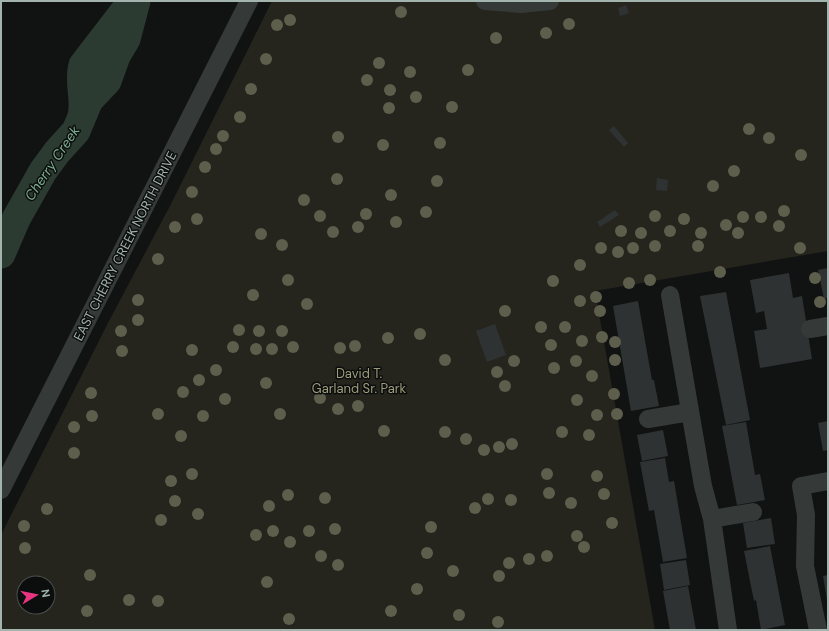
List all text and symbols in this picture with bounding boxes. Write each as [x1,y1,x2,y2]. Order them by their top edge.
water label: Cherry Creek [20,121,84,204]
street label: EAST CHERRY CREEK NORTH DRIVE [70,148,180,344]
park label: David T. Garland Sr. Park [312,365,407,397]
north arrow [16,575,56,615]
text: N [38,588,53,598]

